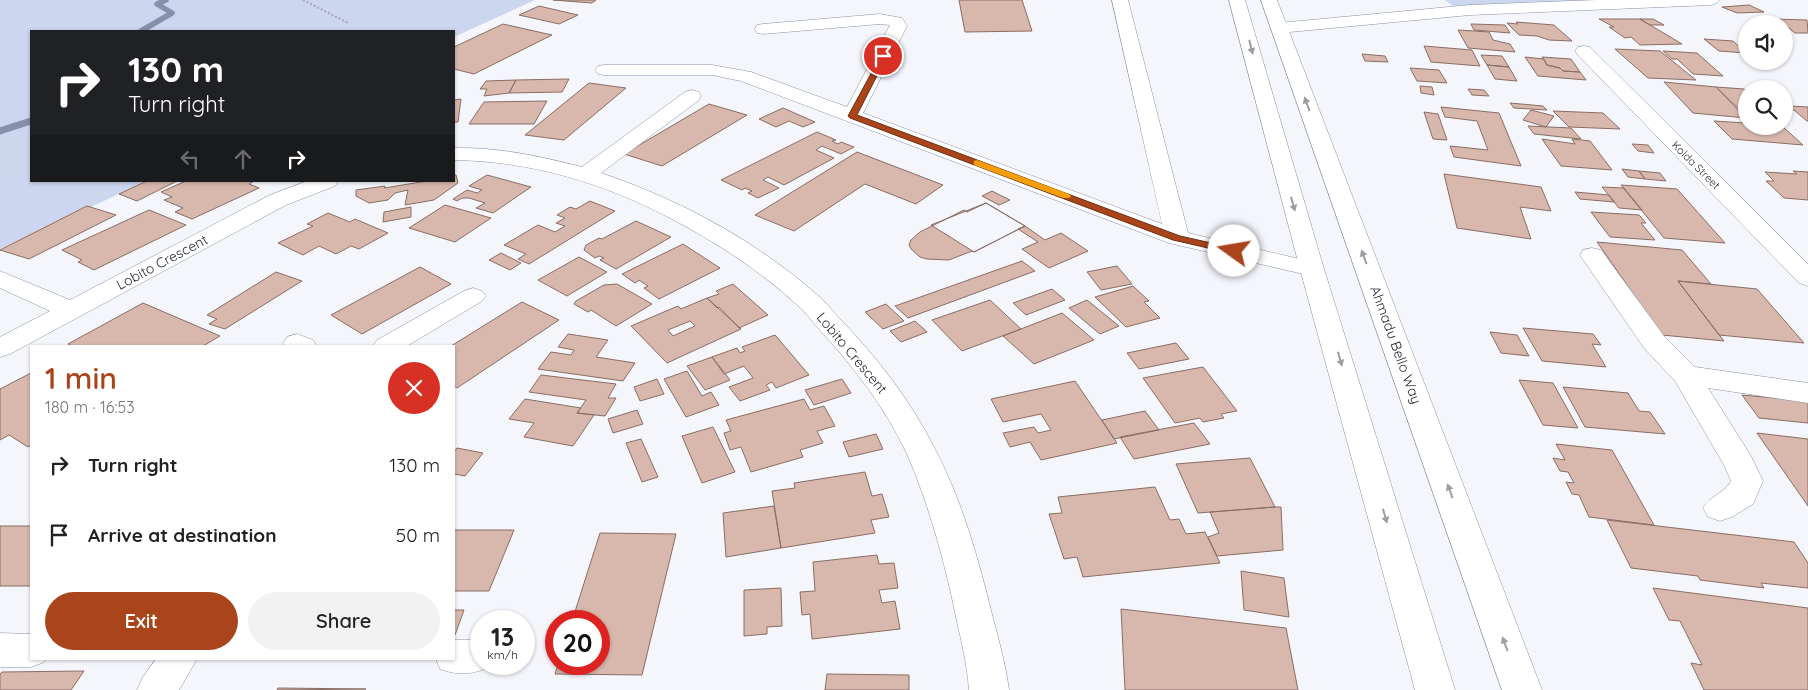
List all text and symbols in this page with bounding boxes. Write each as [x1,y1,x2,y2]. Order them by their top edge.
map controls [1738,15,1793,135]
button: sound [1738,15,1793,70]
pin [862,35,904,77]
one-way arrow [1247,39,1255,54]
icon: arrive [869,42,897,70]
text: 130 m [128,47,224,91]
icon: right [45,50,110,115]
button: search [1738,80,1793,135]
text: Turn right [128,90,225,118]
one-way arrow [1303,97,1310,112]
street label: Kolda Street [1669,138,1723,192]
icon: left [176,145,204,173]
icon: ahead [229,145,257,173]
icon: right [282,145,310,173]
one-way arrow [1290,196,1298,211]
position arrow [1207,224,1259,276]
street label: Lobito Crescent [113,230,211,294]
one-way arrow [1360,249,1368,264]
street label: Ahmadu Bello Way [1366,284,1426,406]
street label: Lobito Crescent [813,309,892,398]
one-way arrow [1336,352,1344,367]
text: 1 min [45,359,117,397]
button: close [388,362,440,414]
text: 180 m · 16:53 [45,397,135,417]
icon: right [45,451,73,479]
text: Turn right [88,453,177,477]
text: 130 m [389,453,440,477]
one-way arrow [1446,484,1453,499]
one-way arrow [1381,508,1389,523]
icon: arrive [45,521,73,549]
text: Arrive at destination [88,523,277,547]
text: 50 m [396,523,440,547]
button: Exit [45,592,238,650]
button: Share [248,592,440,650]
speed limit sign: 20 [545,610,610,675]
text: 13 [491,621,514,652]
one-way arrow [1501,636,1509,651]
text: km/h [487,647,518,662]

